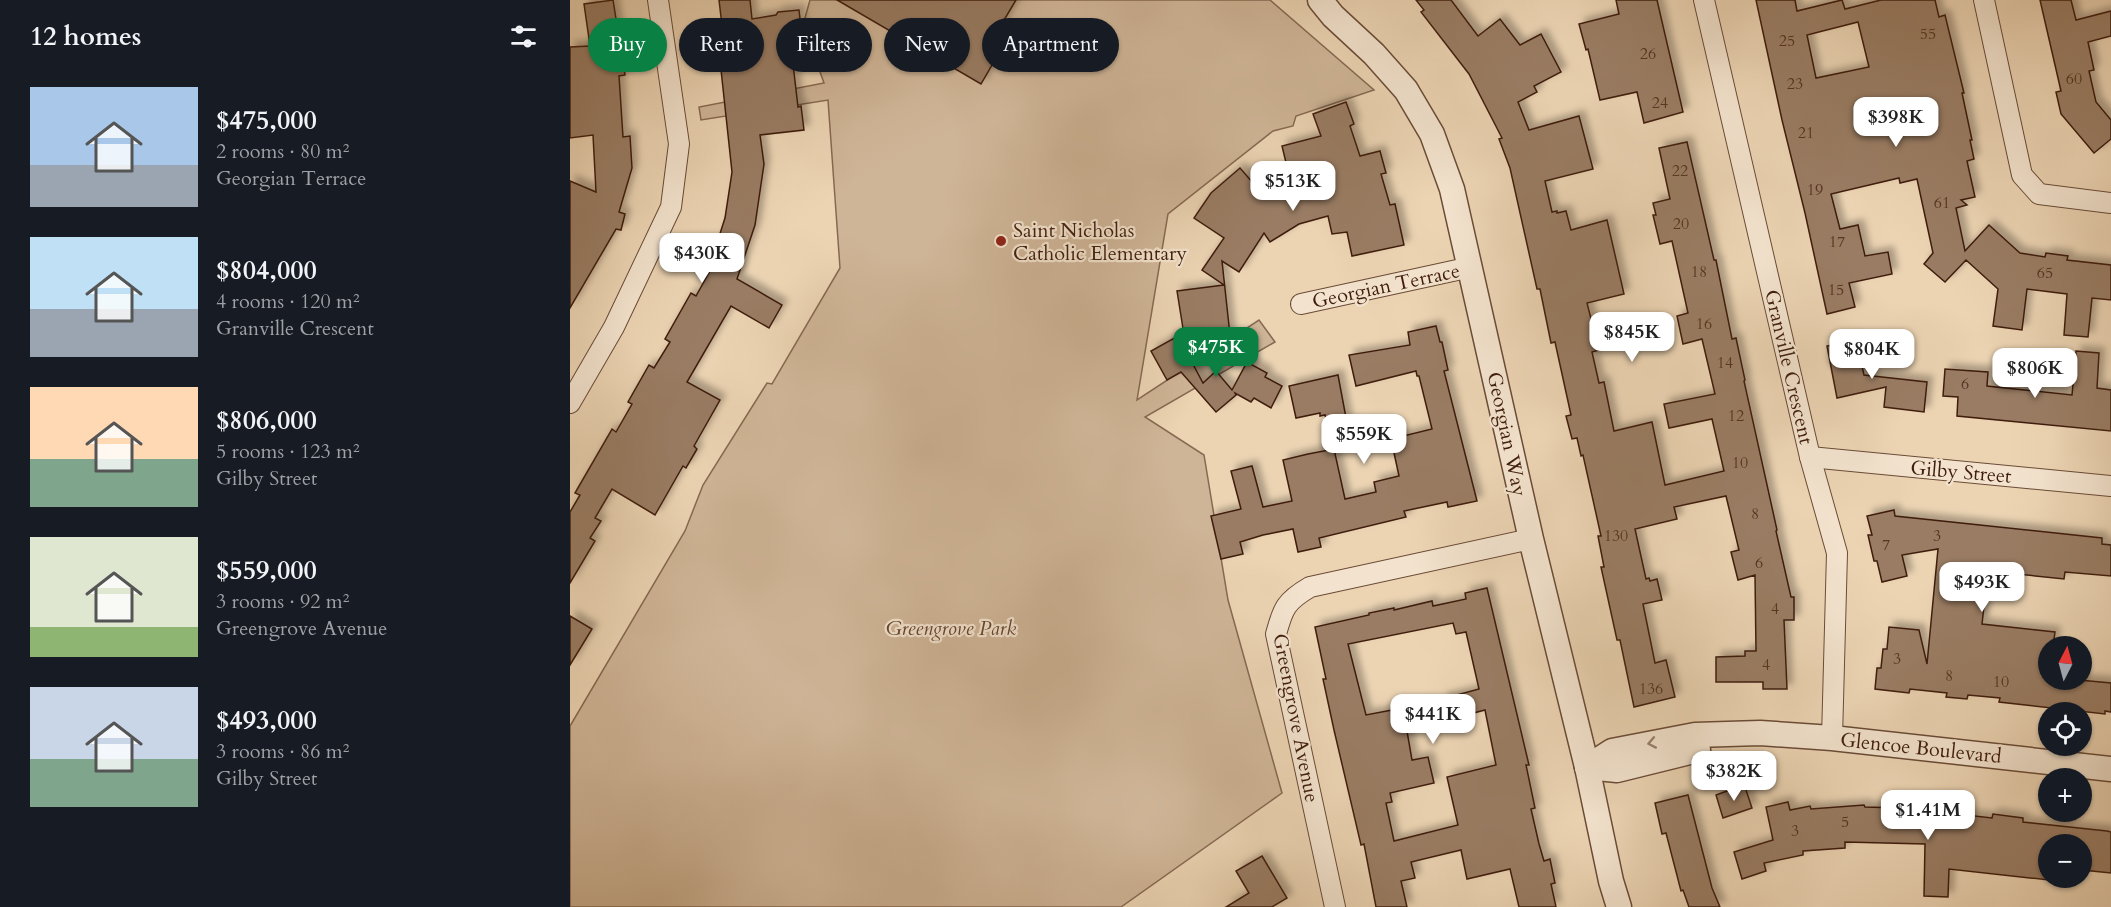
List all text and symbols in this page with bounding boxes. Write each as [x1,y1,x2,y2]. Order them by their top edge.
chip: Buy [588,18,667,72]
chip: Rent [679,18,764,72]
chip: Filters [776,18,872,72]
chip: New [884,18,970,72]
chip: Apartment [982,18,1119,72]
text: 12 homes [30,19,141,54]
icon: filters [507,20,540,53]
house number: 55 [1920,23,1936,45]
house number: 25 [1779,30,1795,52]
house number: 26 [1640,43,1656,65]
house number: 60 [2066,68,2082,90]
house number: 23 [1787,73,1803,95]
house number: 24 [1652,92,1668,114]
pin: $398K [1854,97,1938,148]
text: $475,000 [216,103,317,138]
text: $398K [1867,103,1925,130]
icon: home [78,111,150,183]
house number: 21 [1798,122,1814,144]
text: 2 rooms · 80 m² [216,138,349,165]
house number: 22 [1672,160,1688,182]
pin: $513K [1251,161,1335,212]
text: Georgian Terrace [216,165,366,192]
text: $513K [1264,167,1322,194]
house number: 19 [1807,179,1823,201]
house number: 61 [1934,192,1950,214]
house number: 20 [1673,213,1689,235]
place label: Saint Nicholas Catholic Elementary [1013,217,1187,267]
house number: 17 [1829,231,1845,253]
pin: $430K [660,233,744,284]
marker: Saint Nicholas Catholic Elementary [994,234,1008,248]
text: $430K [673,239,731,266]
text: $804,000 [216,253,317,288]
street label: Georgian Terrace [1310,257,1462,315]
icon: home [78,261,150,333]
house number: 18 [1691,261,1707,283]
house number: 65 [2037,262,2053,284]
house number: 15 [1828,279,1844,301]
street label: Granville Crescent [1758,287,1820,448]
text: 4 rooms · 120 m² [216,288,360,315]
pin: $845K [1590,312,1674,363]
house number: 16 [1696,313,1712,335]
text: Granville Crescent [216,315,374,342]
text: $845K [1603,318,1661,345]
pin: $475K [1174,327,1258,378]
pin: $804K [1830,329,1914,380]
text: $475K [1187,333,1245,360]
text: $804K [1843,335,1901,362]
pin: $806K [1993,348,2077,399]
house number: 14 [1717,352,1733,374]
text: $806K [2006,354,2064,381]
street label: Georgian Way [1481,369,1533,499]
house number: 6 [1961,373,1969,395]
text: $806,000 [216,403,317,438]
house number: 12 [1728,405,1744,427]
icon: home [78,411,150,483]
pin: $559K [1322,414,1406,465]
text: $559K [1335,420,1393,447]
text: 5 rooms · 123 m² [216,438,360,465]
house number: 10 [1732,452,1748,474]
street label: Gilby Street [1909,454,2013,490]
text: Gilby Street [216,465,317,492]
house number: 8 [1751,503,1759,525]
house number: 130 [1604,525,1628,547]
house number: 3 [1933,525,1941,547]
house number: 7 [1882,534,1890,556]
house number: 6 [1755,552,1763,574]
text: $559,000 [216,553,317,588]
icon: home [78,561,150,633]
pin: $493K [1940,562,2024,613]
text: $493K [1953,568,2011,595]
text: 3 rooms · 92 m² [216,588,349,615]
house number: 4 [1771,598,1779,620]
text: Greengrove Avenue [216,615,387,642]
park label: Greengrove Park [886,615,1016,642]
street label: Greengrove Avenue [1266,631,1326,805]
north arrow [2038,636,2092,690]
map controls [2038,636,2092,888]
house number: 3 [1893,648,1901,670]
house number: 4 [1762,654,1770,676]
house number: 8 [1945,665,1953,687]
house number: 10 [1993,671,2009,693]
house number: 136 [1639,678,1663,700]
pin: $441K [1391,694,1475,745]
text: $441K [1404,700,1462,727]
button: locate [2038,702,2092,756]
text: $493,000 [216,703,317,738]
icon: home [78,711,150,783]
street label: Glencoe Boulevard [1839,726,2003,770]
one-way arrow [1647,736,1657,749]
text: 3 rooms · 86 m² [216,738,349,765]
pin: $382K [1692,751,1776,802]
text: $382K [1705,757,1763,784]
text: Gilby Street [216,765,317,792]
button: + [2038,768,2092,822]
pin: $1.41M [1879,790,1977,841]
text: $1.41M [1895,796,1961,823]
house number: 5 [1841,811,1849,833]
house number: 3 [1791,820,1799,842]
button: − [2038,834,2092,888]

